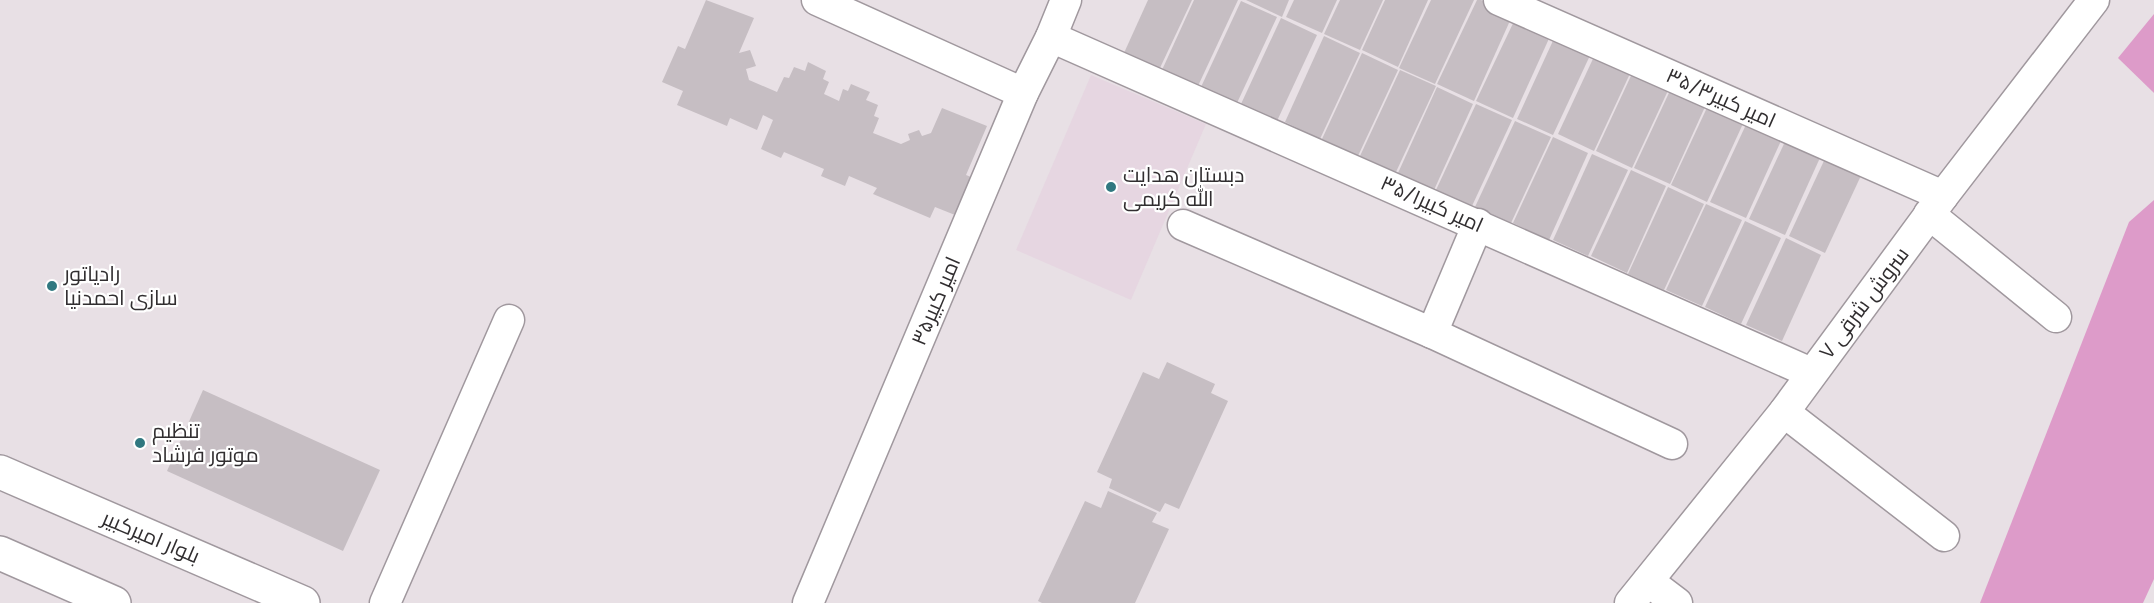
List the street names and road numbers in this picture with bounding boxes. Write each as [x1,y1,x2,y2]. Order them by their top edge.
street label: امیر کبیر۳۵/۳ [1663,63,1779,133]
street label: امیر کبیر۳۵/۱ [1377,171,1487,237]
street label: سروش شرقی ۷ [1814,242,1915,364]
street label: امیر کبیر۳۵ [907,253,965,349]
street label: بلوار امیرکبیر [98,505,203,568]

